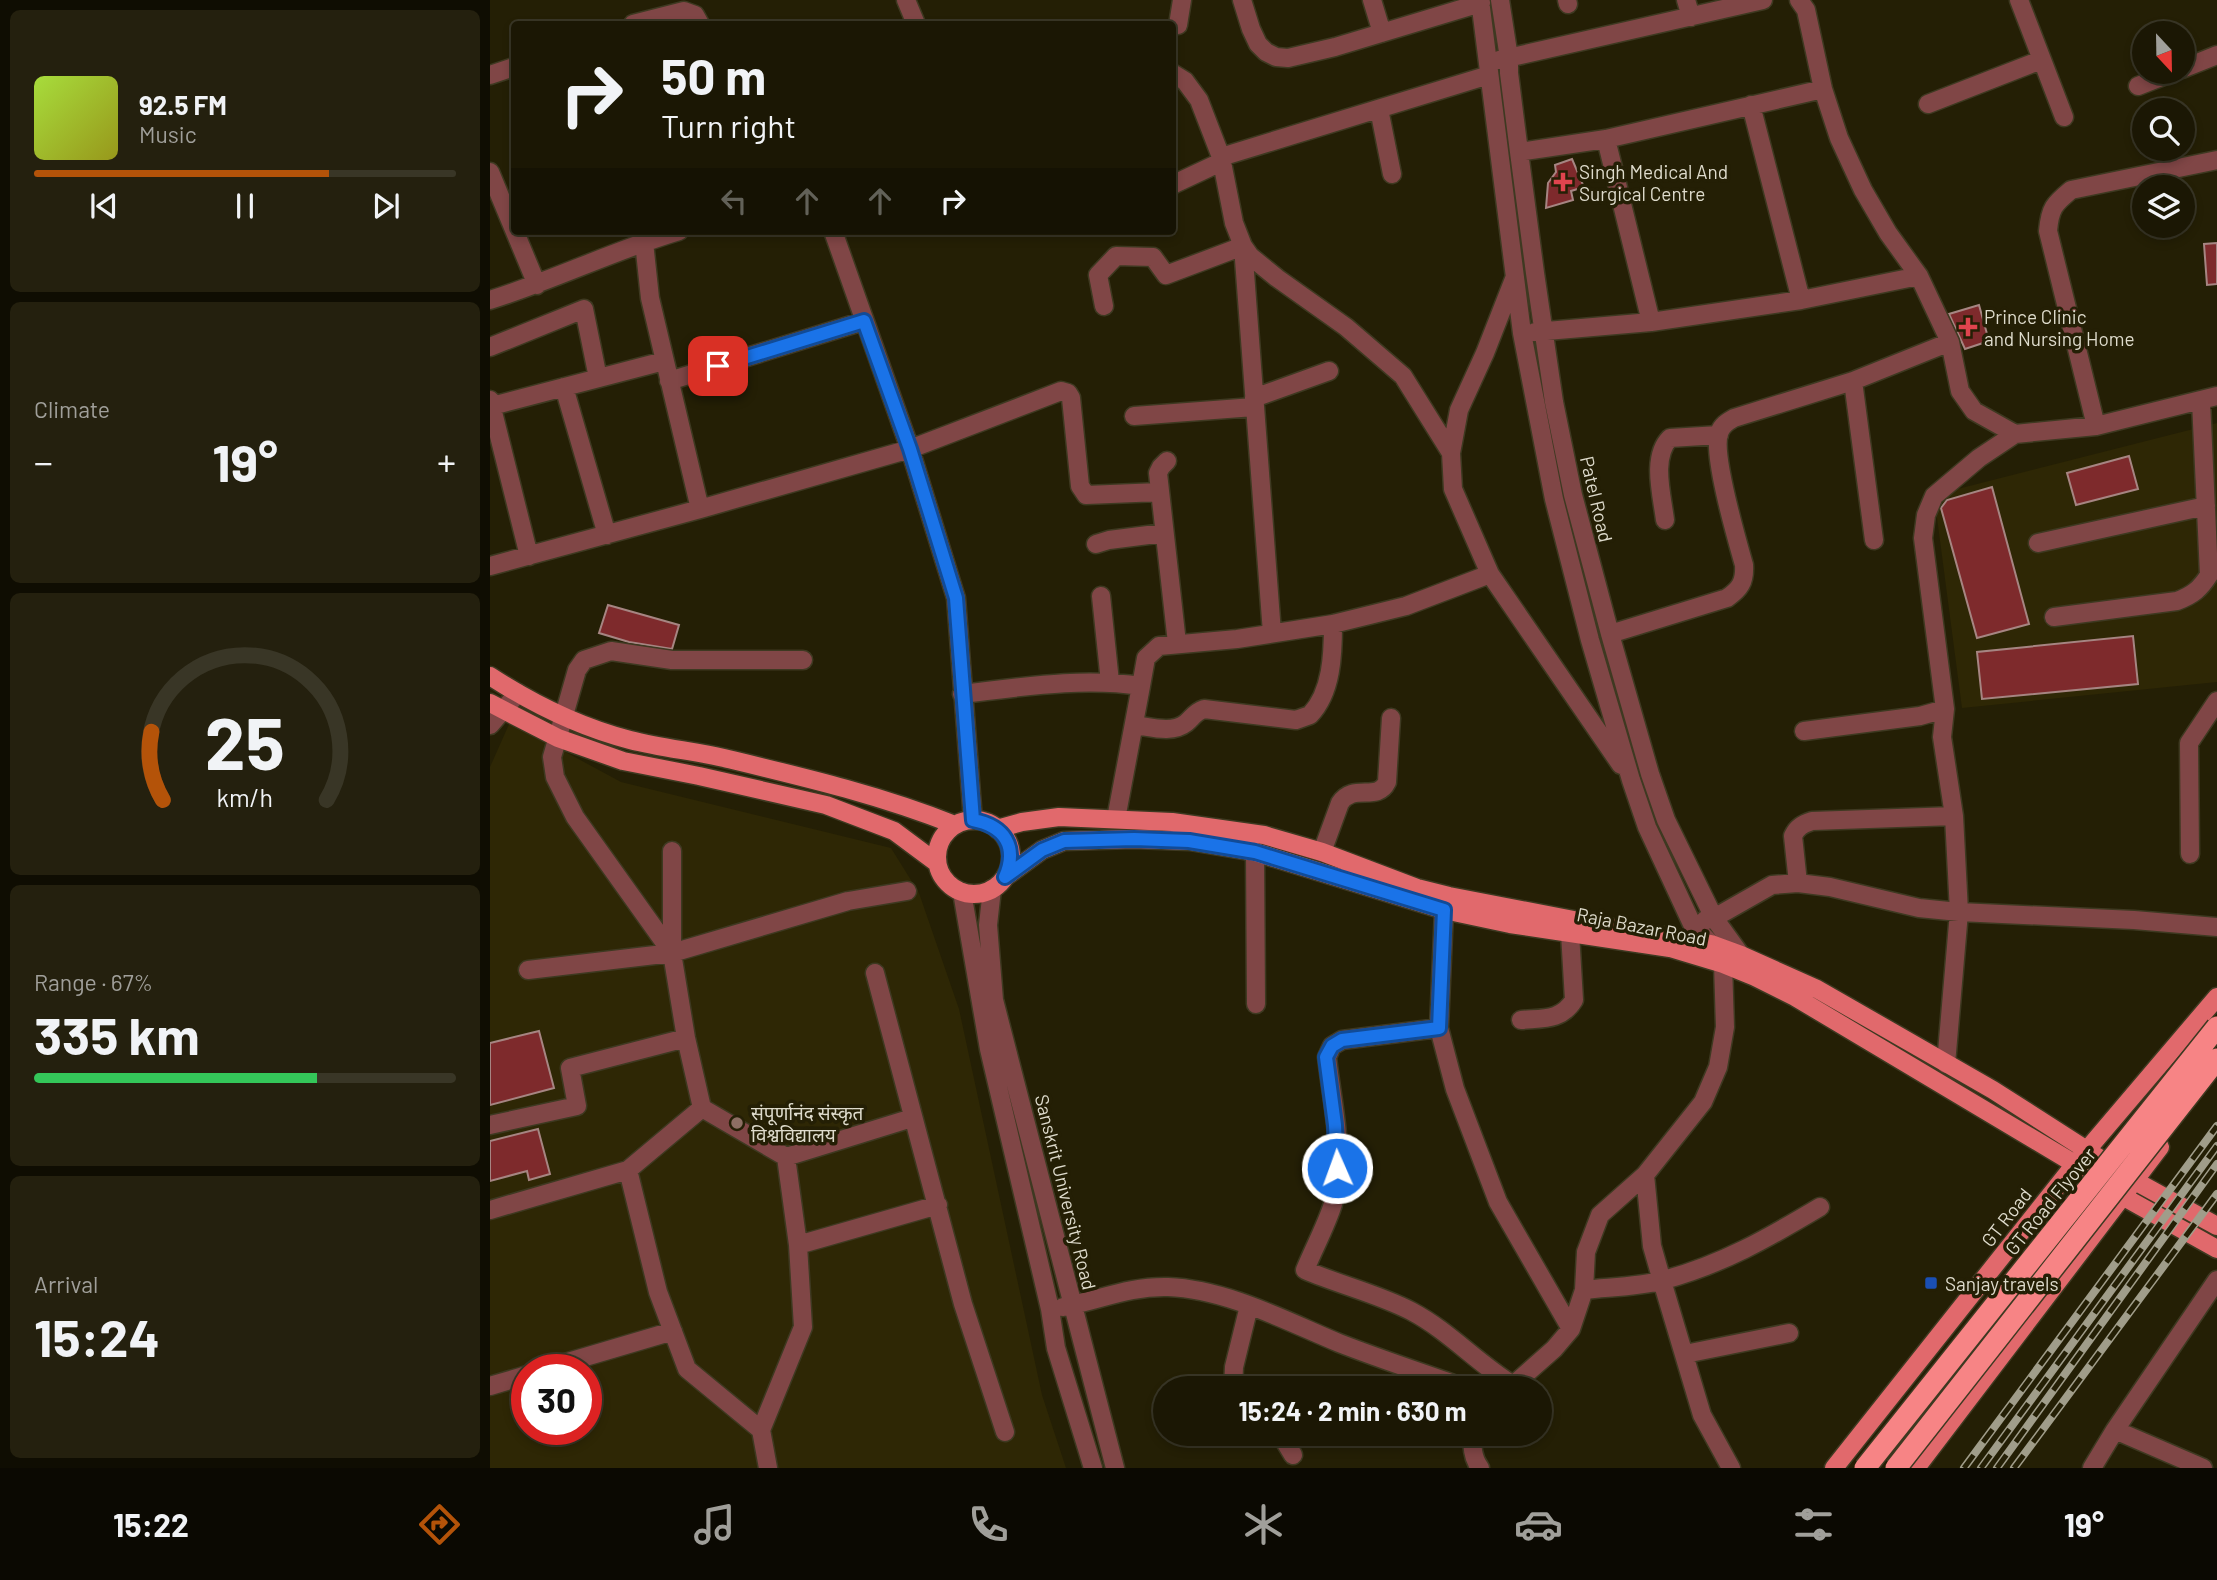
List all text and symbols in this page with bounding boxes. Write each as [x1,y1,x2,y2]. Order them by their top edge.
north arrow [2132,21,2194,84]
map controls [2132,21,2195,238]
text: 50 m [661,46,766,105]
icon: right [546,49,637,140]
text: 92.5 FM [139,89,227,120]
button: search [2132,98,2195,161]
text: Turn right [661,106,796,144]
text: Music [139,120,197,148]
place label: Singh Medical And Surgical Centre [1579,160,1728,205]
marker: Singh Medical And Surgical Centre [1553,172,1573,192]
button: layers [2132,175,2195,238]
icon: left [715,182,753,220]
icon: ahead [788,182,826,220]
icon: ahead [861,182,899,220]
icon: right [934,182,972,220]
icon: previous [85,187,123,225]
icon: pause [226,187,264,225]
icon: next [367,187,405,225]
place label: Prince Clinic and Nursing Home [1984,305,2135,350]
marker: Prince Clinic and Nursing Home [1958,317,1978,337]
pin [688,336,748,396]
icon: arrive [699,347,737,385]
text: Climate [34,395,110,423]
text: 19° [212,430,278,492]
text: − [34,438,53,484]
text: + [437,438,456,484]
street label: Patel Road [1576,454,1618,544]
text: 25 [205,697,285,785]
text: km/h [217,782,273,812]
street label: Raja Bazar Road [1575,902,1709,950]
text: Range · 67% [34,968,153,996]
text: 335 km [34,1003,200,1065]
street label: Sanskrit University Road [1031,1092,1101,1292]
place label: संपूर्णानंद संस्कृत विश्वविद्यालय [751,1101,865,1146]
marker: संपूर्णानंद संस्कृत विश्वविद्यालय [729,1115,745,1131]
position arrow [1300,1131,1374,1205]
street label: GT Road Flyover [2000,1143,2100,1259]
street label: GT Road [1976,1183,2036,1251]
text: Arrival [34,1270,98,1298]
place label: Sanjay travels [1945,1272,2059,1295]
marker: Sanjay travels [1923,1275,1939,1291]
text: 15:24 [34,1305,160,1367]
speed limit sign: 30 [511,1354,602,1445]
text: 15:24 · 2 min · 630 m [1238,1395,1467,1426]
icon: directions [415,1500,464,1549]
icon: music [690,1500,739,1549]
icon: phone [964,1500,1013,1549]
icon: climate [1239,1500,1288,1549]
icon: car [1514,1500,1563,1549]
icon: filters [1789,1500,1838,1549]
text: 15:22 [113,1505,189,1543]
text: 19° [2064,1505,2104,1543]

